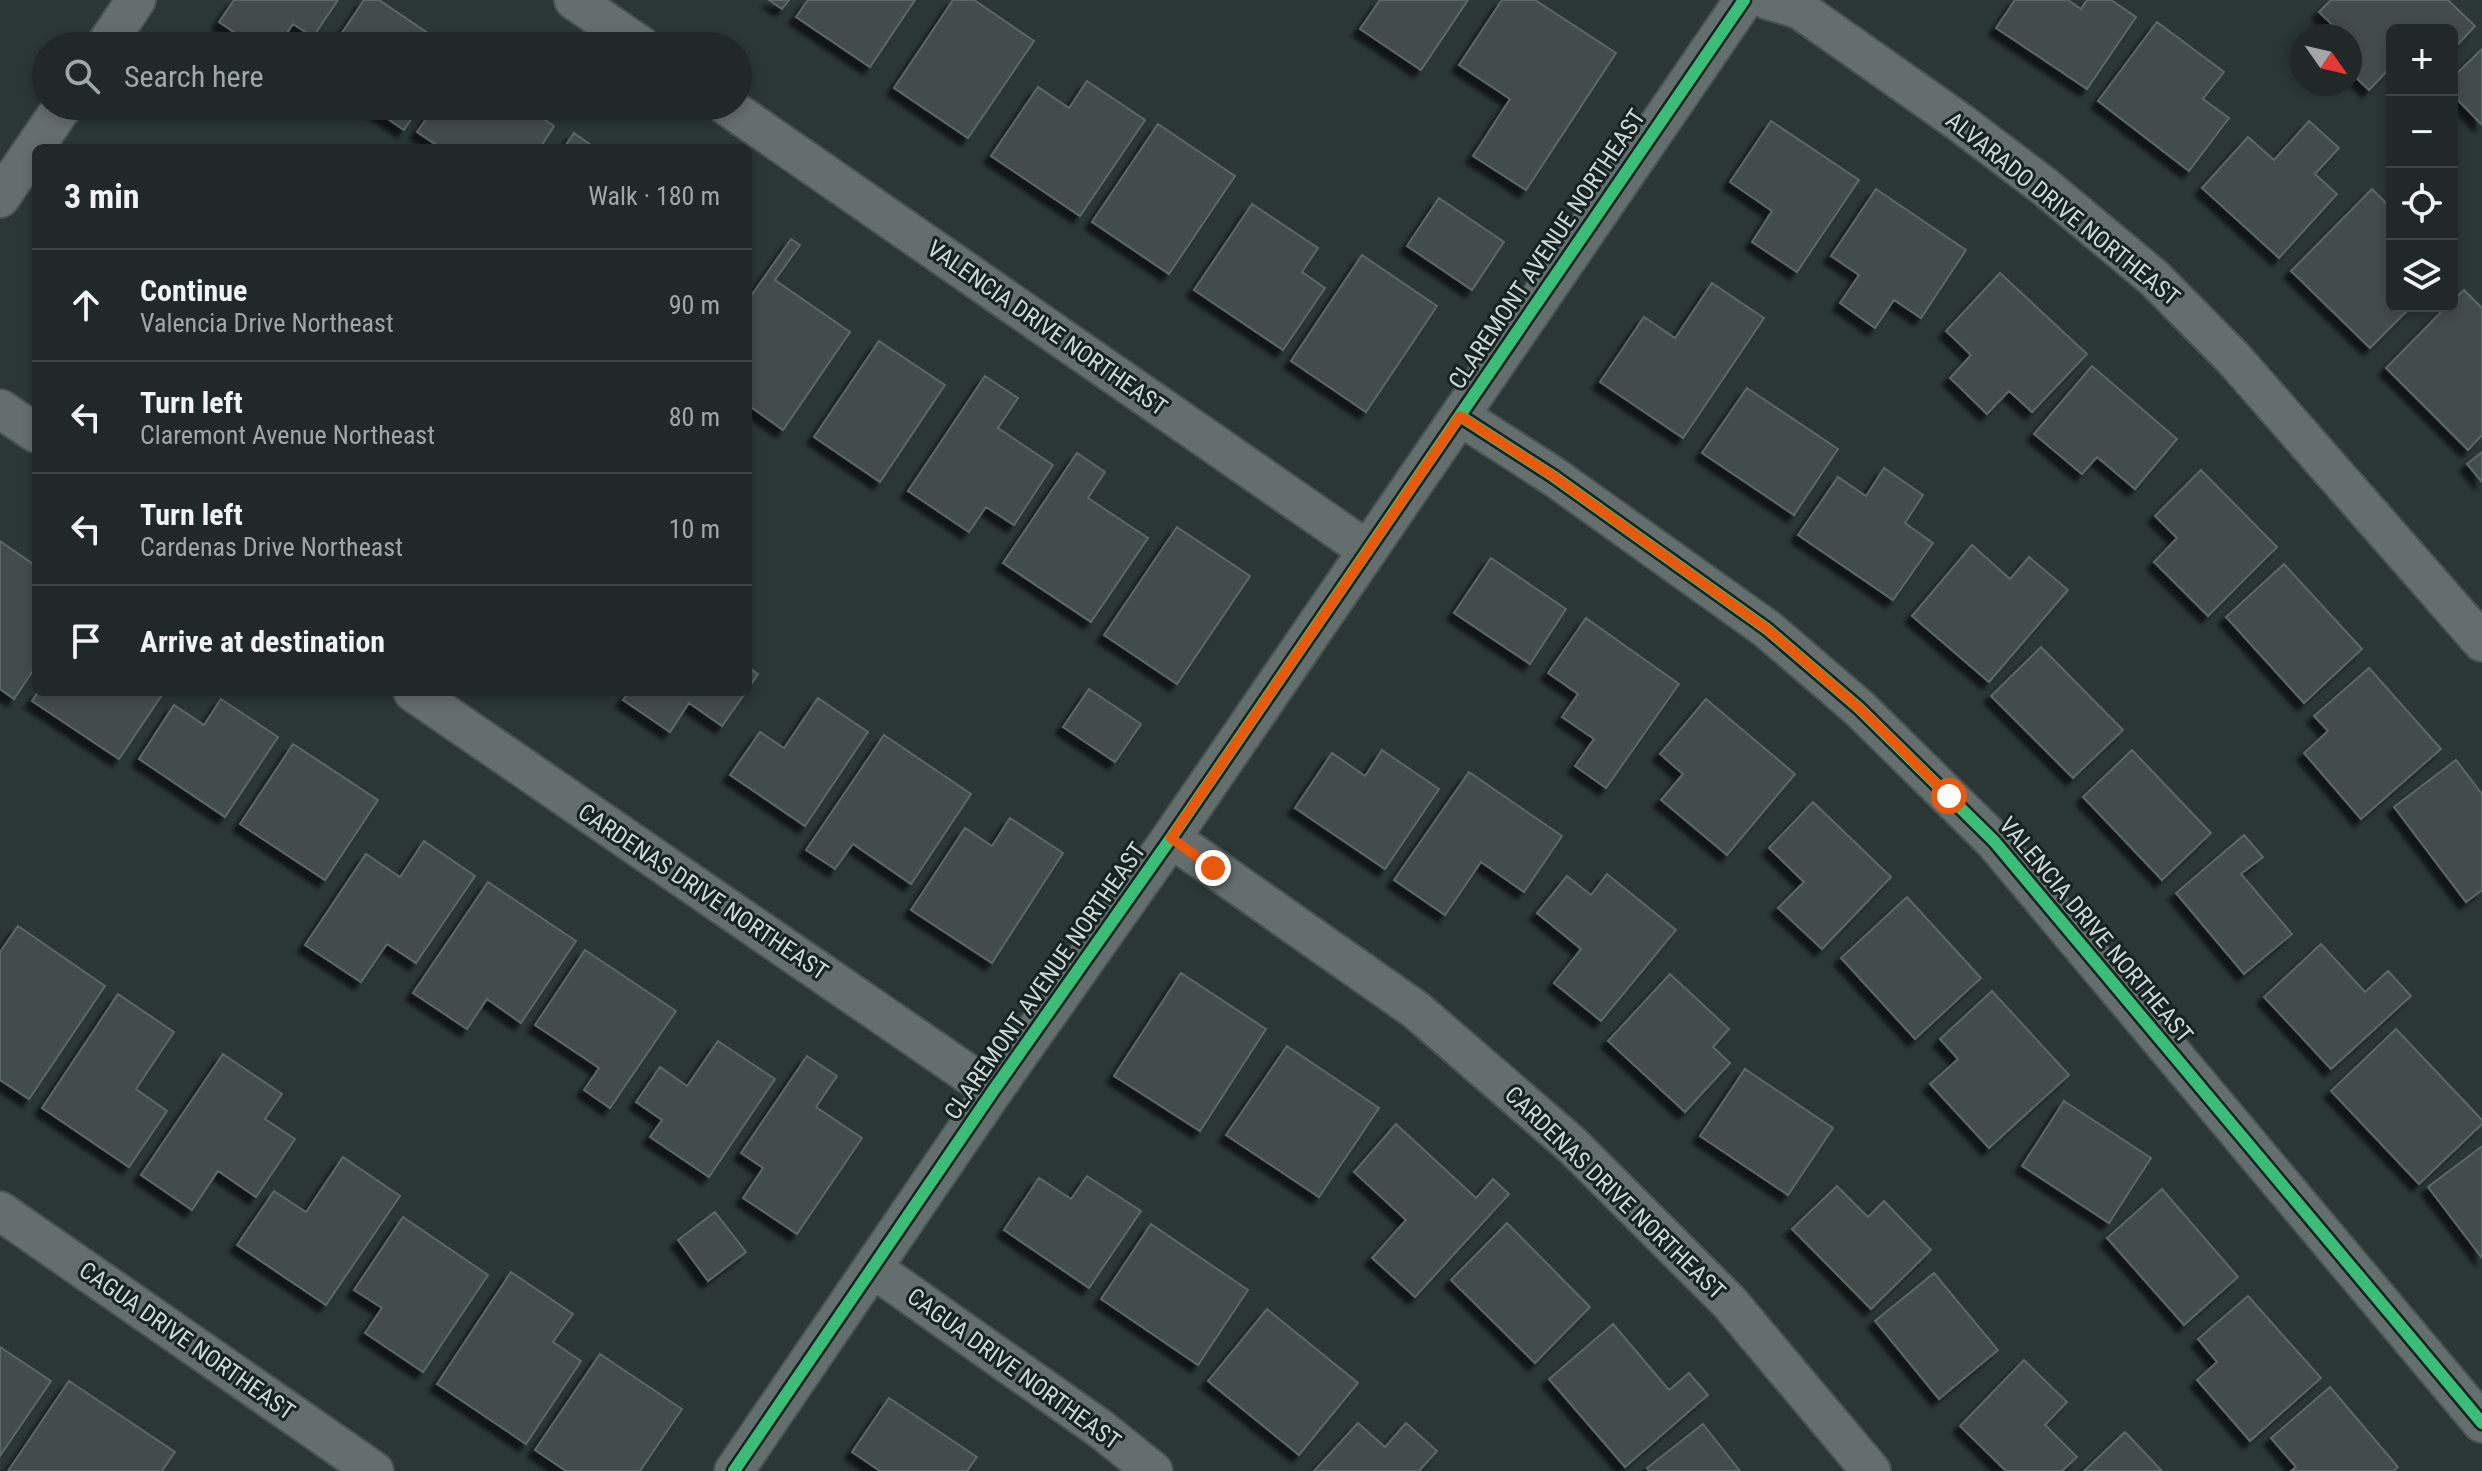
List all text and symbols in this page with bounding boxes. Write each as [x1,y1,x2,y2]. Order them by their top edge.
north arrow [2290,24,2362,96]
map controls [2386,24,2458,312]
button: + [2386,24,2458,96]
search box [32,32,752,120]
icon: search [60,54,104,98]
text: Search here [124,59,264,94]
button: − [2386,96,2458,168]
street label: CLAREMONT AVENUE NORTHEAST [1443,104,1651,394]
street label: ALVARADO DRIVE NORTHEAST [1941,106,2185,312]
button: locate [2386,168,2458,240]
text: 3 min [64,176,140,216]
text: Walk · 180 m [588,181,720,211]
street label: VALENCIA DRIVE NORTHEAST [922,234,1172,422]
button: layers [2386,240,2458,312]
text: Continue [140,273,247,308]
icon: ahead [64,283,108,327]
text: 90 m [669,290,720,320]
text: Valencia Drive Northeast [140,308,394,338]
text: Turn left [140,385,243,420]
icon: left [64,395,108,439]
text: 80 m [669,402,720,432]
text: Claremont Avenue Northeast [140,420,435,450]
text: Turn left [140,497,243,532]
icon: left [64,507,108,551]
text: 10 m [669,514,720,544]
text: Cardenas Drive Northeast [140,532,403,562]
icon: arrive [64,619,108,663]
text: Arrive at destination [140,624,385,659]
route start [1931,778,1967,814]
street label: CARDENAS DRIVE NORTHEAST [573,798,833,986]
street label: VALENCIA DRIVE NORTHEAST [1993,811,2199,1049]
street label: CLAREMONT AVENUE NORTHEAST [938,837,1152,1125]
route end [1195,850,1231,886]
street label: CARDENAS DRIVE NORTHEAST [1499,1080,1731,1306]
street label: CAGUA DRIVE NORTHEAST [74,1256,300,1426]
street label: CAGUA DRIVE NORTHEAST [902,1282,1126,1456]

